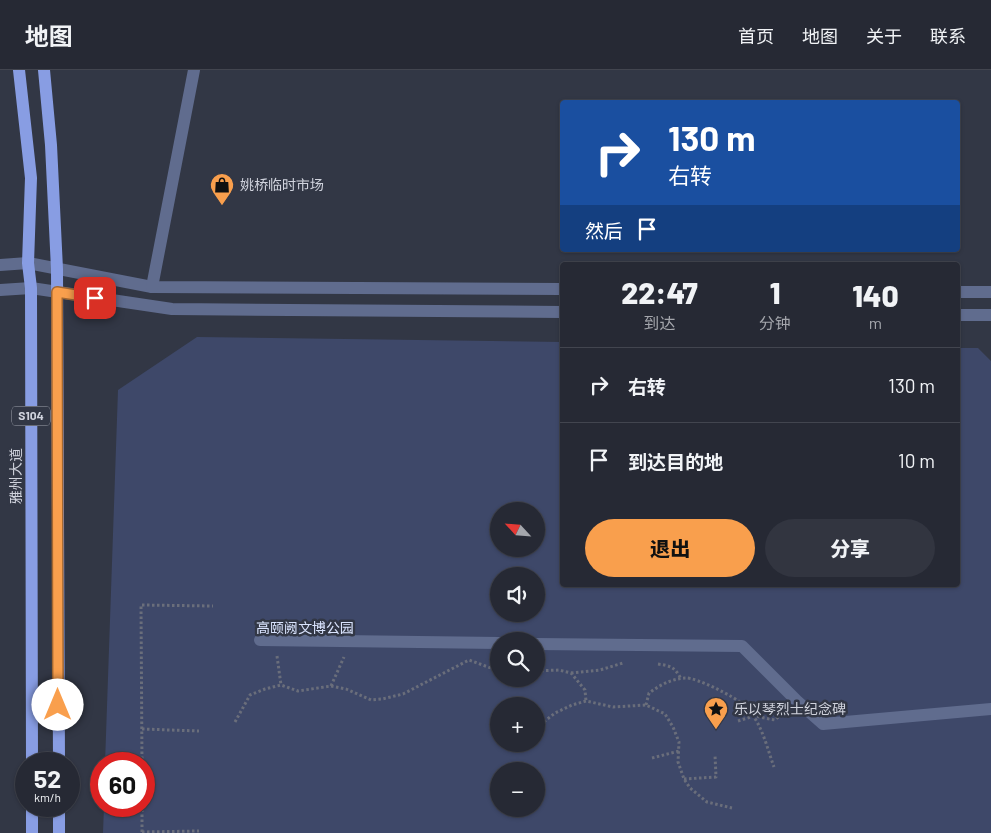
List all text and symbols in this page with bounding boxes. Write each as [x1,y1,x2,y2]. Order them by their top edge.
text: 地图 [25,21,73,50]
text: 首页 [738,25,774,47]
text: 地图 [802,25,838,47]
text: 关于 [866,25,902,47]
text: 联系 [930,25,966,47]
text: 130 m [668,116,755,158]
icon: right [585,120,650,185]
text: 右转 [668,162,712,188]
shop icon: 姚桥临时市场 [209,172,235,206]
place label: 姚桥临时市场 [240,176,324,193]
icon: arrive [633,215,661,243]
text: 然后 [585,219,623,242]
text: 22:47 [621,274,698,310]
text: 1 [770,274,780,310]
pin [74,277,116,319]
text: 140 [852,277,899,313]
icon: arrive [81,284,109,312]
text: 到达 [643,313,675,332]
text: 分钟 [759,313,791,332]
text: m [869,313,882,332]
icon: right [585,371,613,399]
text: 130 m [888,374,935,397]
text: 右转 [628,375,666,398]
road number: S104 [12,406,50,426]
icon: arrive [585,446,613,474]
street label: 雅州大道 [7,448,24,504]
text: 10 m [898,449,935,472]
text: 到达目的地 [628,450,723,473]
north arrow [490,502,545,558]
map controls [490,502,545,817]
button: 退出 [585,519,755,577]
button: 分享 [765,519,935,577]
button: sound [490,567,545,622]
park label: 高颐阙文博公园 [256,619,354,636]
button: search [490,632,545,687]
position arrow [31,678,83,730]
place icon: 乐以琴烈士纪念碑 [703,696,729,730]
button: + [490,697,545,752]
place label: 乐以琴烈士纪念碑 [734,700,846,717]
speed limit sign: 60 [90,752,155,817]
button: − [490,762,545,817]
text: 52 [34,763,61,793]
text: km/h [34,790,61,804]

